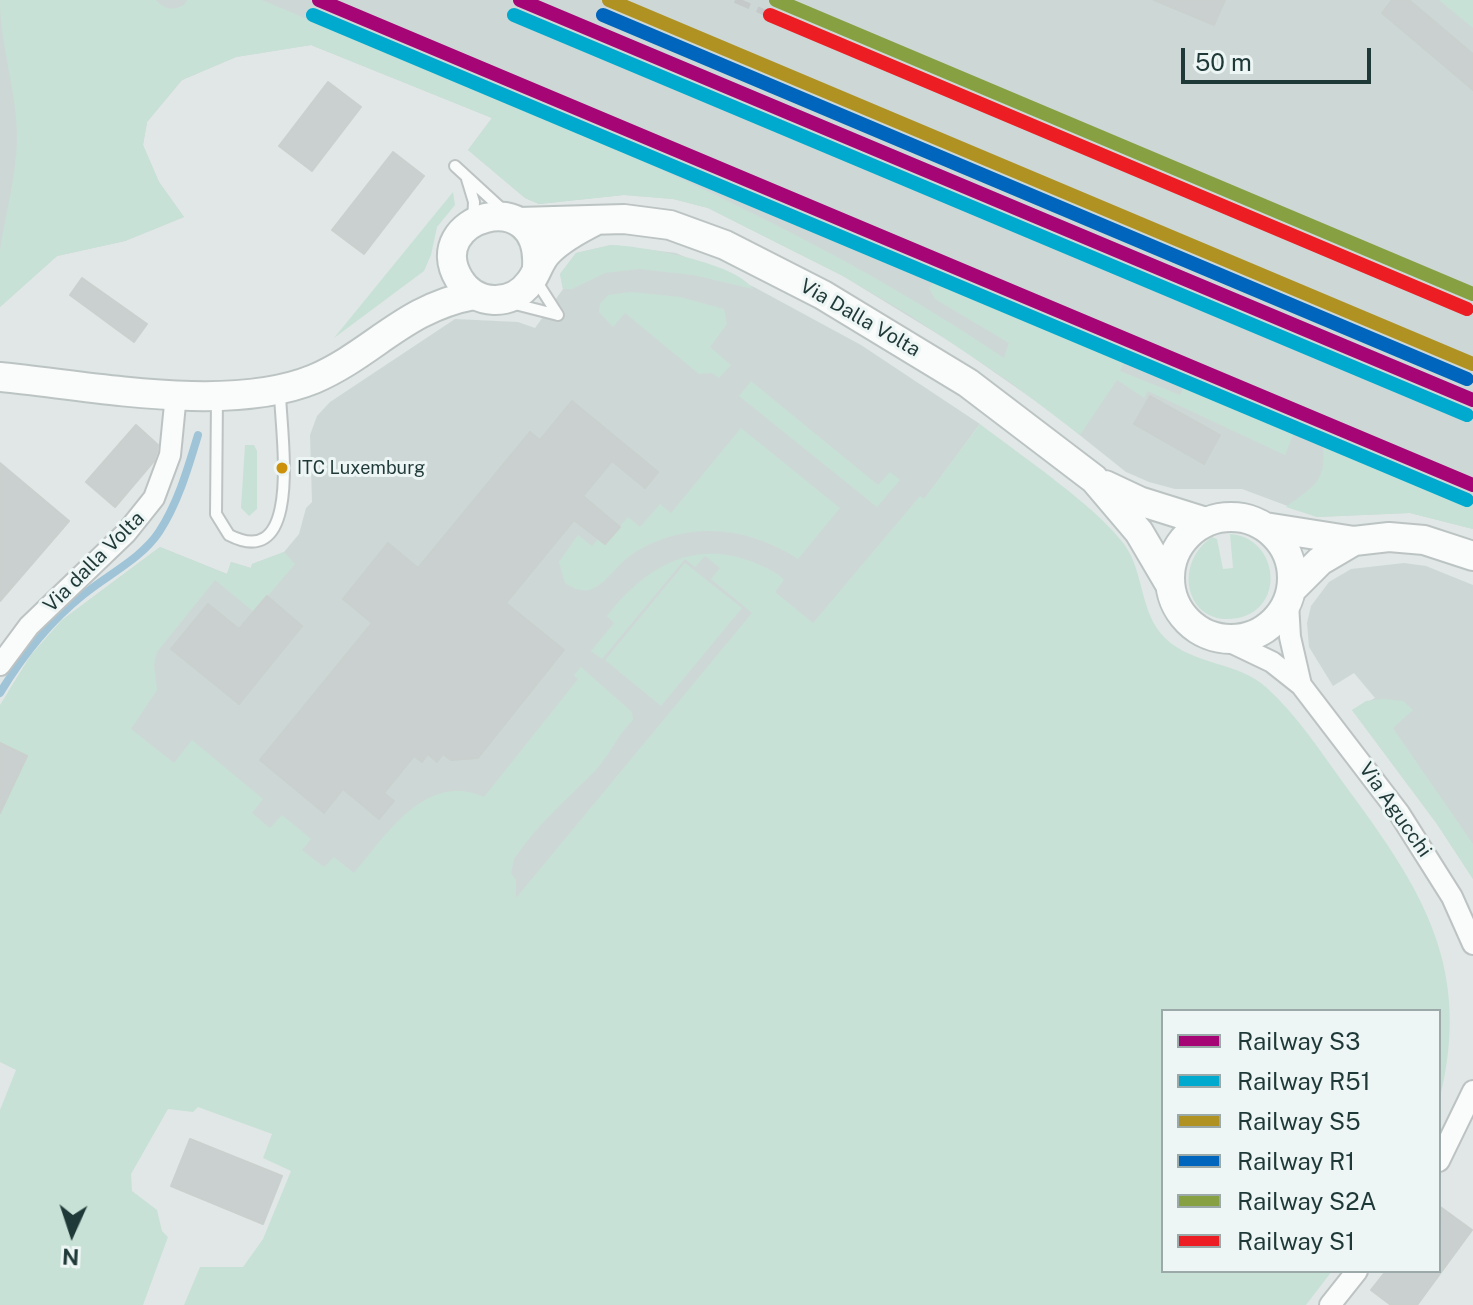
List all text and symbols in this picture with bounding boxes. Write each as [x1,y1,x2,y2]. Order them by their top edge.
scale bar [1185,32,1375,82]
text: 50 m [1195,48,1252,76]
street label: Via Dalla Volta [796,274,924,362]
place label: ITC Luxemburg [297,457,425,479]
marker: ITC Luxemburg [274,460,290,476]
street label: Via dalla Volta [39,507,149,617]
street label: Via Agucchi [1354,758,1436,862]
legend [1161,1009,1441,1273]
text: Railway S3 [1237,1027,1360,1055]
text: Railway R51 [1237,1067,1370,1095]
text: Railway S5 [1237,1107,1361,1135]
text: Railway R1 [1237,1147,1355,1175]
text: Railway S2A [1237,1187,1376,1215]
north arrow [32,1193,112,1273]
text: Railway S1 [1237,1227,1355,1255]
text: N [61,1244,80,1270]

